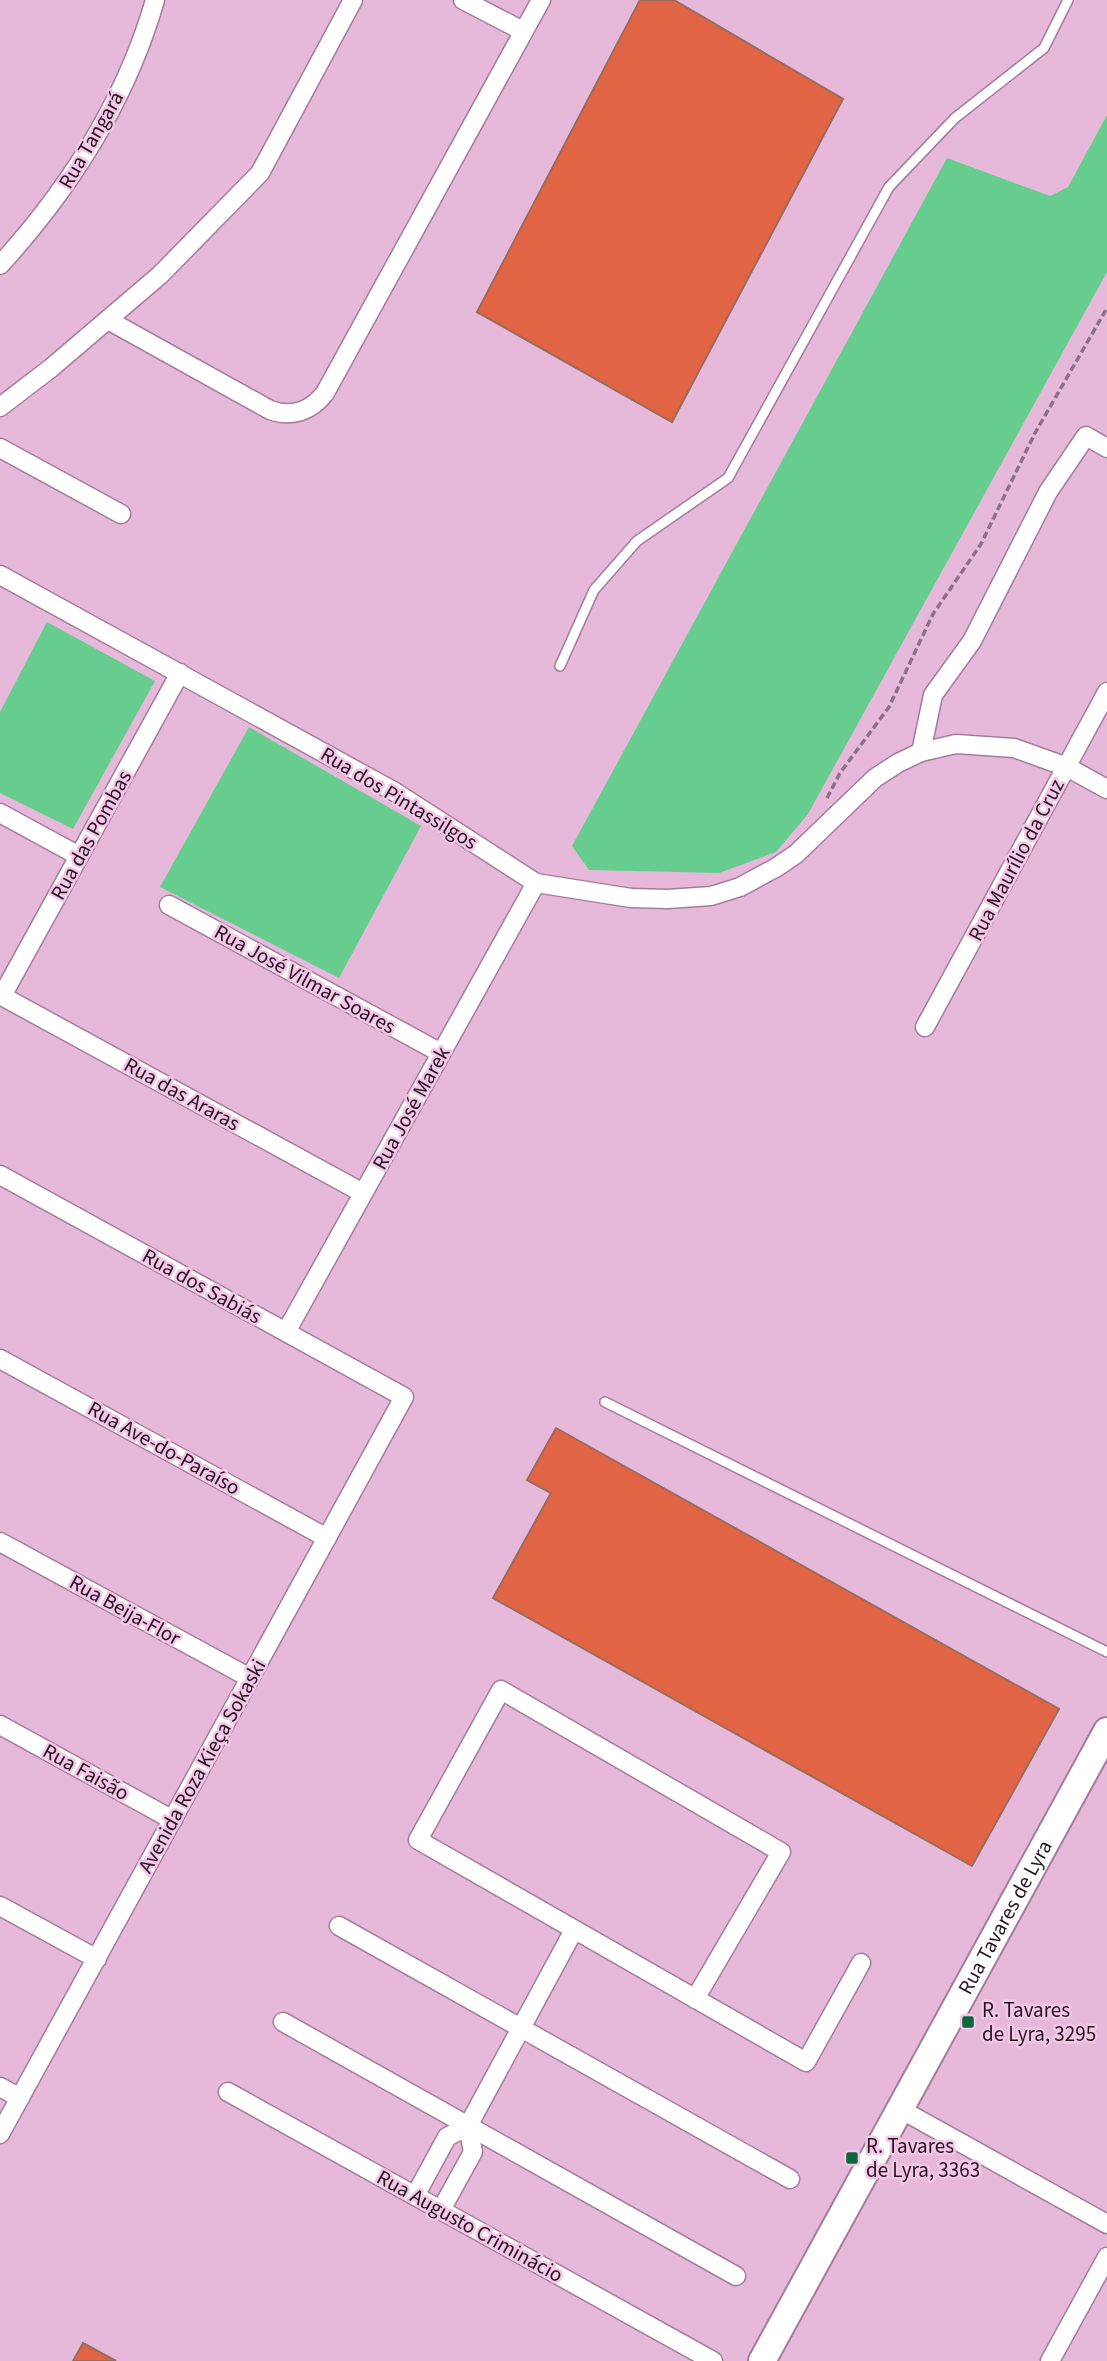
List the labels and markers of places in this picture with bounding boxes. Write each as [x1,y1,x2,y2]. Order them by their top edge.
place label: R. Tavares de Lyra, 3295 [982,1995,1096,2049]
marker: R. Tavares de Lyra, 3295 [960,2014,976,2030]
place label: R. Tavares de Lyra, 3363 [866,2131,980,2185]
marker: R. Tavares de Lyra, 3363 [844,2150,860,2166]

